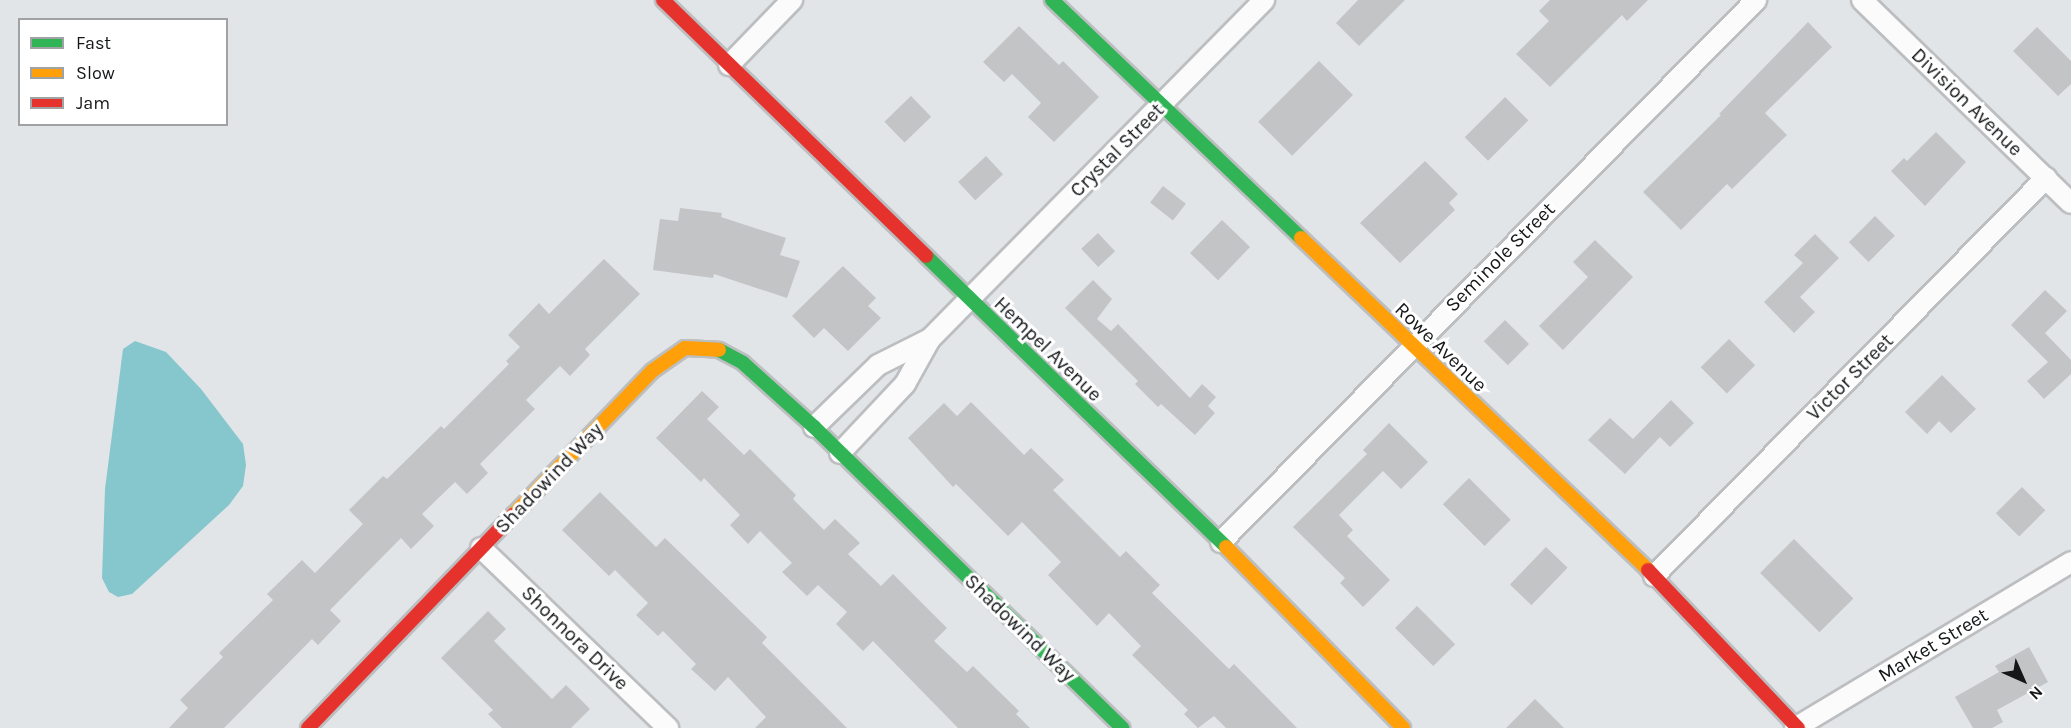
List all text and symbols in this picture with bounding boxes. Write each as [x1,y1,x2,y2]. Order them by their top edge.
legend [18,18,228,126]
text: Fast [76,32,111,54]
street label: Division Avenue [1906,43,2028,161]
text: Slow [76,62,115,84]
text: Jam [76,92,110,114]
street label: Crystal Street [1065,98,1169,202]
street label: Seminole Street [1440,197,1560,317]
street label: Hempel Avenue [989,292,1107,406]
street label: Rowe Avenue [1390,297,1492,397]
street label: Victor Street [1802,329,1898,425]
street label: Shadowind Way [490,418,608,538]
street label: Shadowind Way [960,569,1080,687]
street label: Shonnora Drive [516,581,634,695]
street label: Market Street [1874,603,1992,687]
north arrow [1993,650,2053,710]
text: N [2025,682,2047,704]

